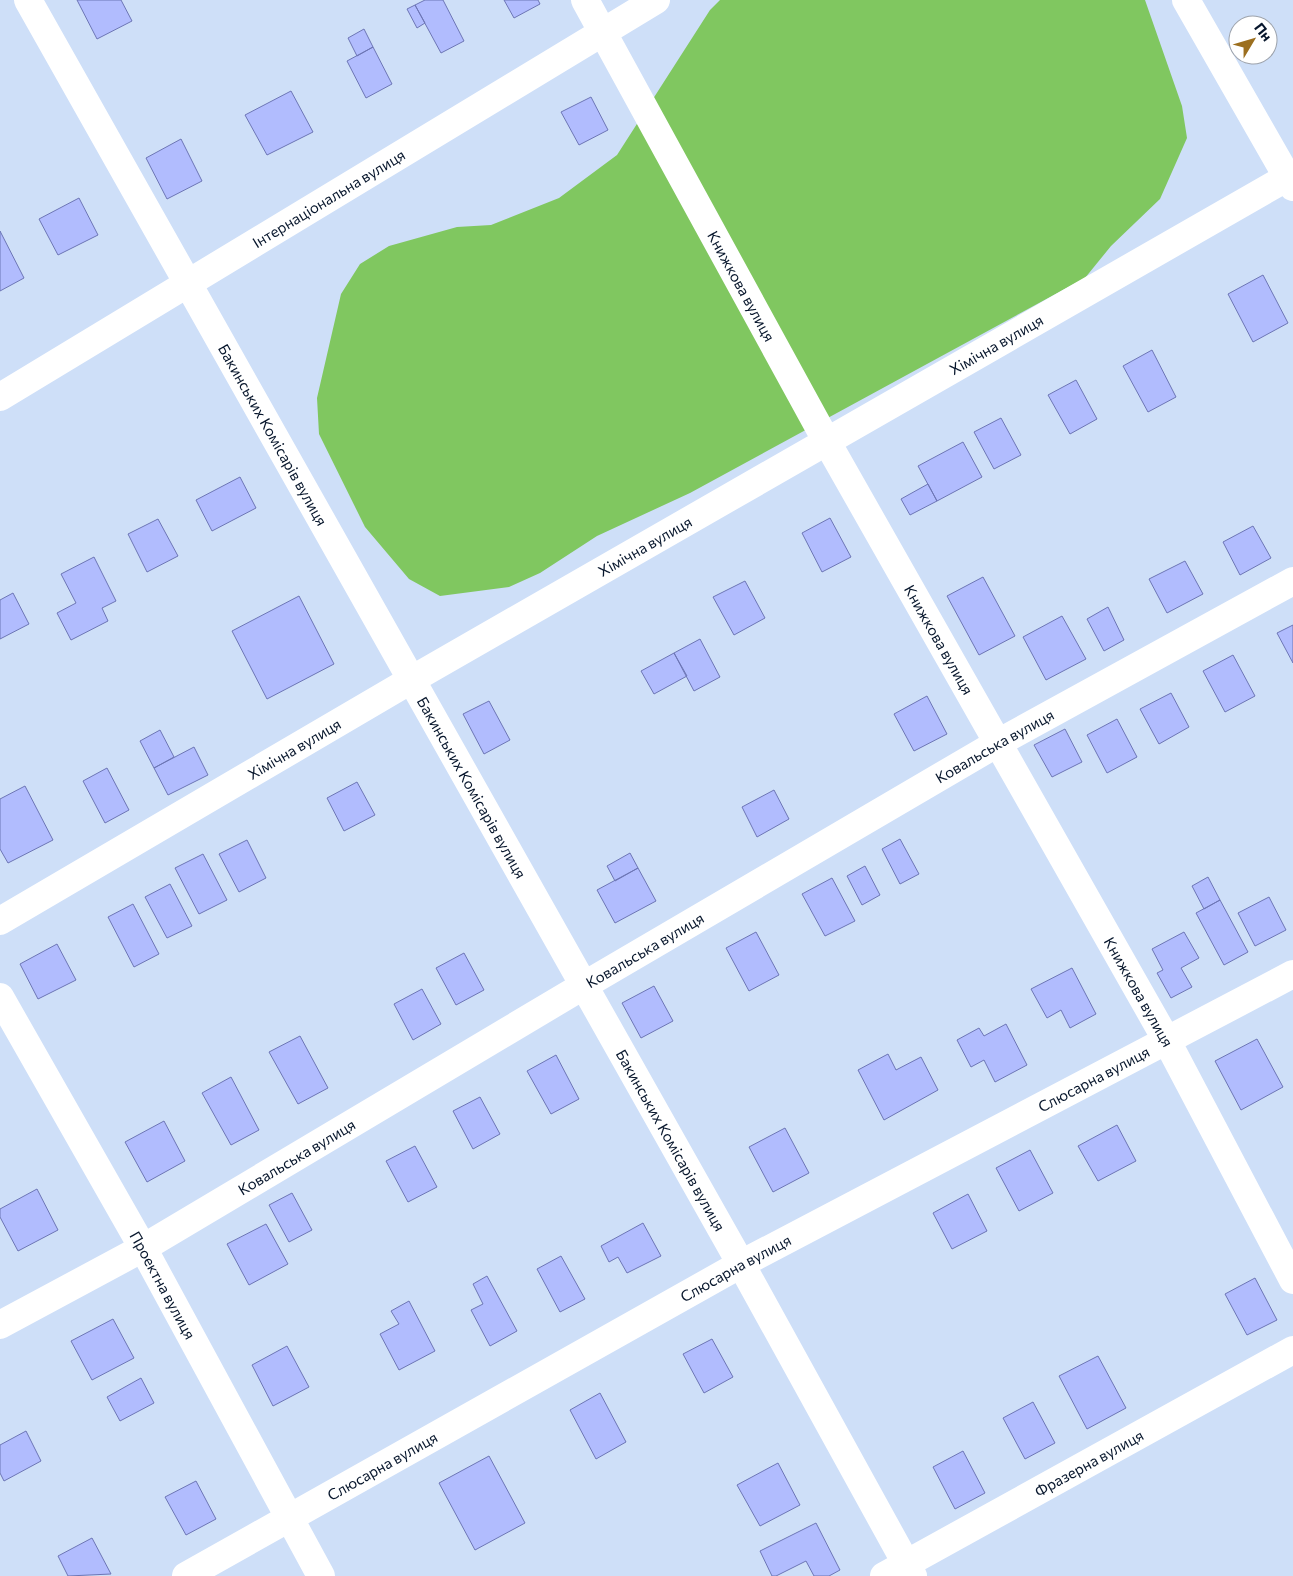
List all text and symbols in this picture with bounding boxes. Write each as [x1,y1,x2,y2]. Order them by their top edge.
north arrow [1228,15,1278,65]
text: Пн [1251,19,1276,44]
street label: Інтернаціональна вулиця [249,145,408,251]
street label: Книжкова вулиця [704,227,779,344]
street label: Хімічна вулиця [946,310,1046,378]
street label: Бакинських Комісарів вулиця [215,341,332,529]
street label: Хімічна вулиця [595,512,695,580]
street label: Книжкова вулиця [901,581,977,698]
street label: Бакинських Комісарів вулиця [414,693,531,881]
street label: Ковальська вулиця [932,705,1057,787]
street label: Хімічна вулиця [244,714,344,783]
street label: Ковальська вулиця [583,908,707,991]
street label: Книжкова вулиця [1101,934,1177,1050]
street label: Слюсарна вулиця [1035,1042,1152,1115]
street label: Бакинських Комісарів вулиця [613,1046,730,1234]
street label: Ковальська вулиця [234,1115,358,1199]
street label: Проектна вулиця [126,1228,200,1342]
street label: Слюсарна вулиця [677,1230,794,1305]
street label: Фразерна вулиця [1031,1426,1146,1500]
street label: Слюсарна вулиця [324,1428,440,1504]

